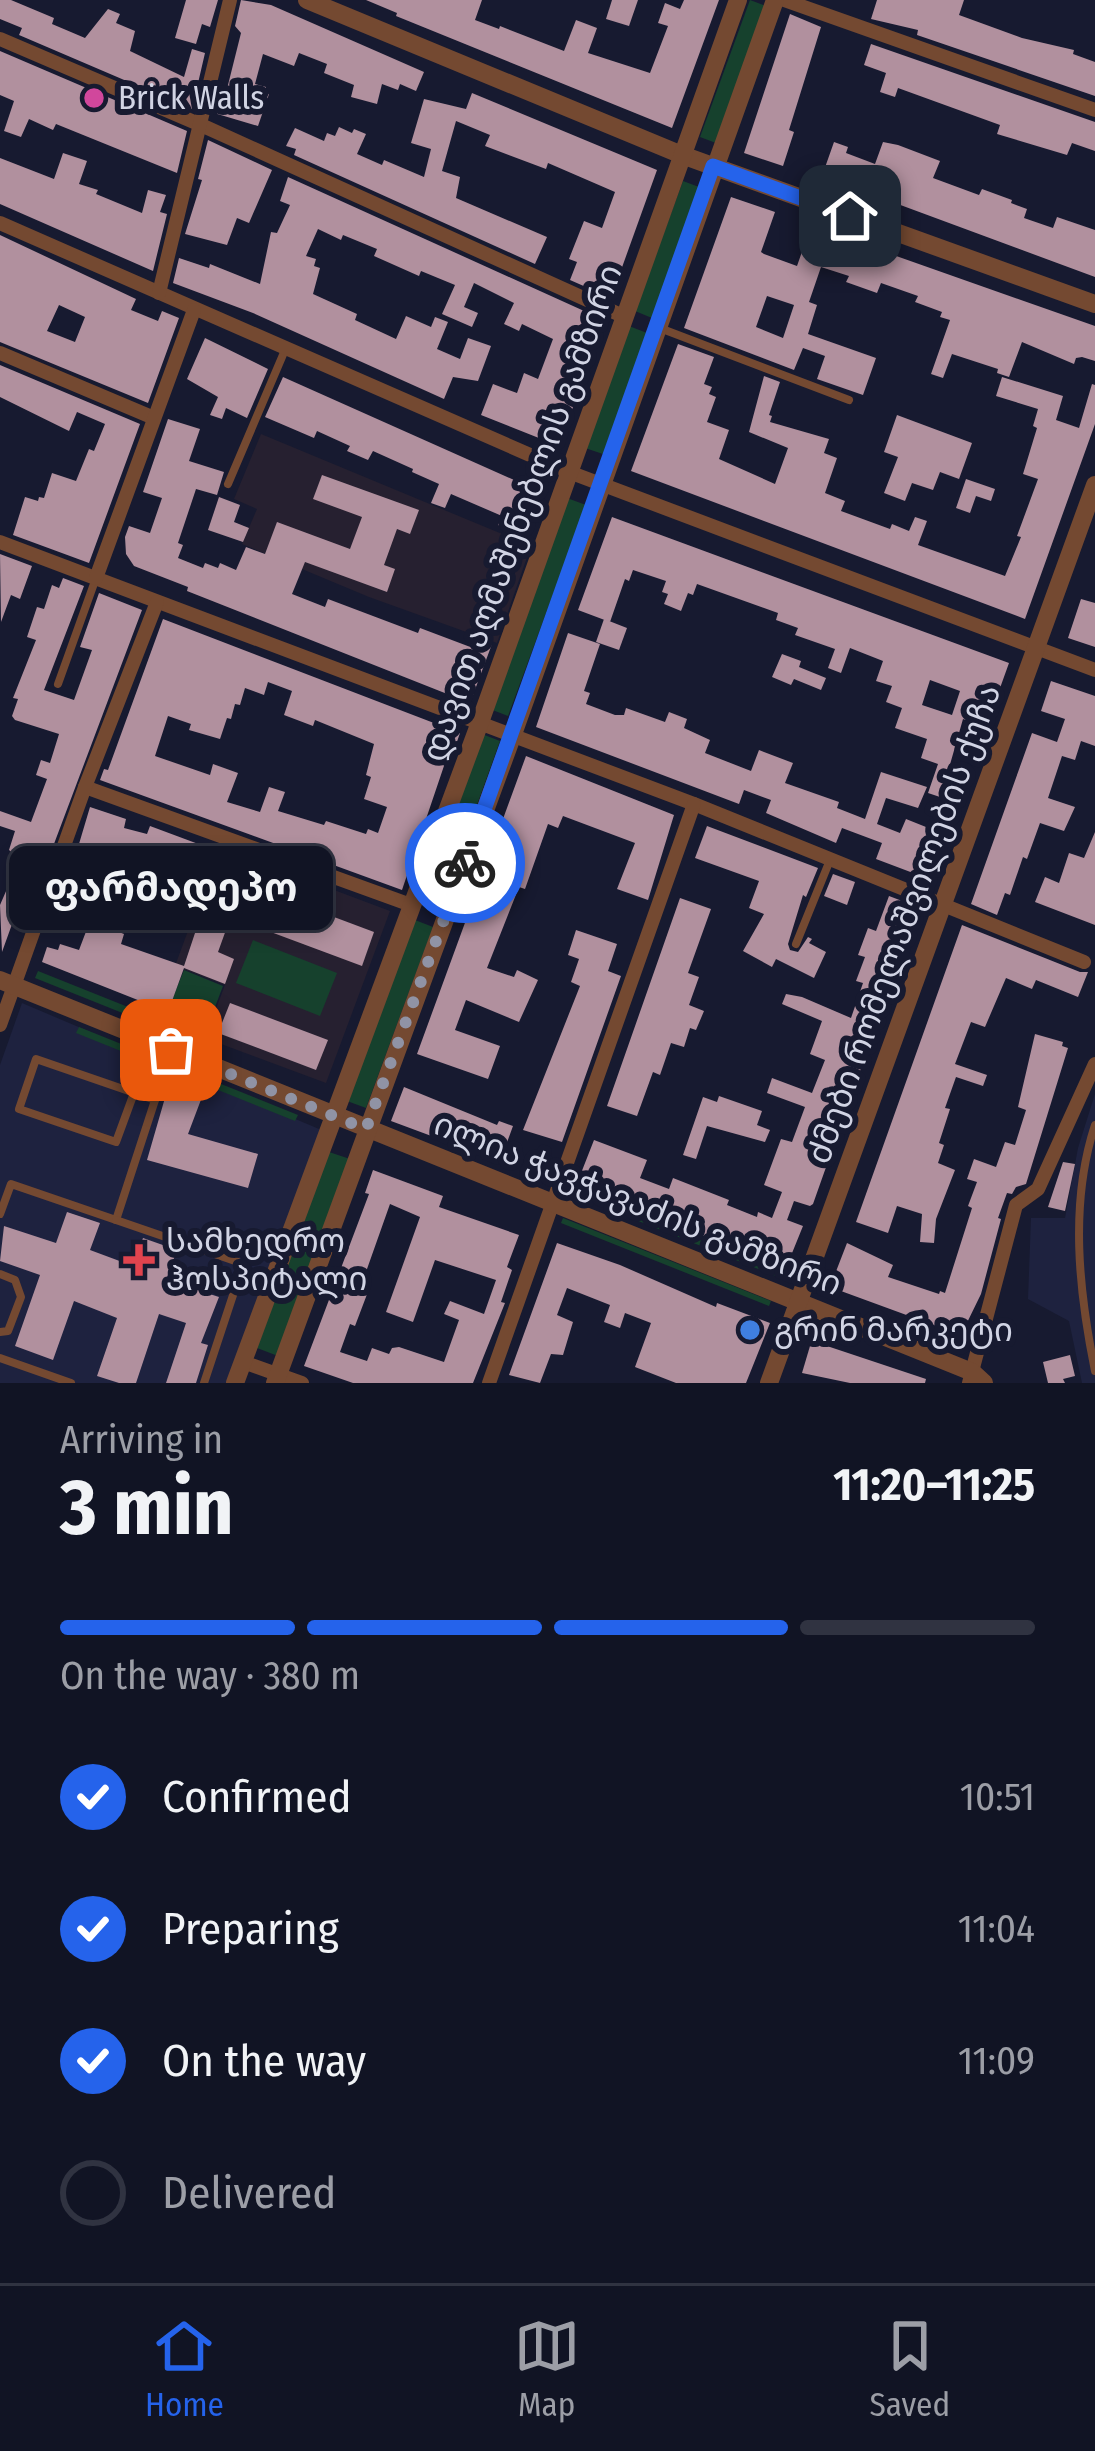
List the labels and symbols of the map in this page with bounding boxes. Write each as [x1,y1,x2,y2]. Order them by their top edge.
place label: Brick Walls [118,78,264,118]
marker: Brick Walls [81,85,107,111]
pin [799,165,901,267]
street label: დავით აღმაშენებლის გამზირი [413,259,631,767]
street label: ძმები რომელაშვილების ქუჩა [799,679,1009,1169]
courier [405,803,525,923]
callout: ფარმადეპო [9,846,333,930]
pin [120,999,222,1101]
street label: ილია ჭავჭავაძის გამზირი [428,1104,848,1304]
place label: სამხედრო ჰოსპიტალი [166,1221,368,1299]
marker: სამხედრო ჰოსპიტალი [123,1244,155,1276]
place label: გრინ მარკეტი [774,1310,1013,1350]
marker: გრინ მარკეტი [737,1317,763,1343]

